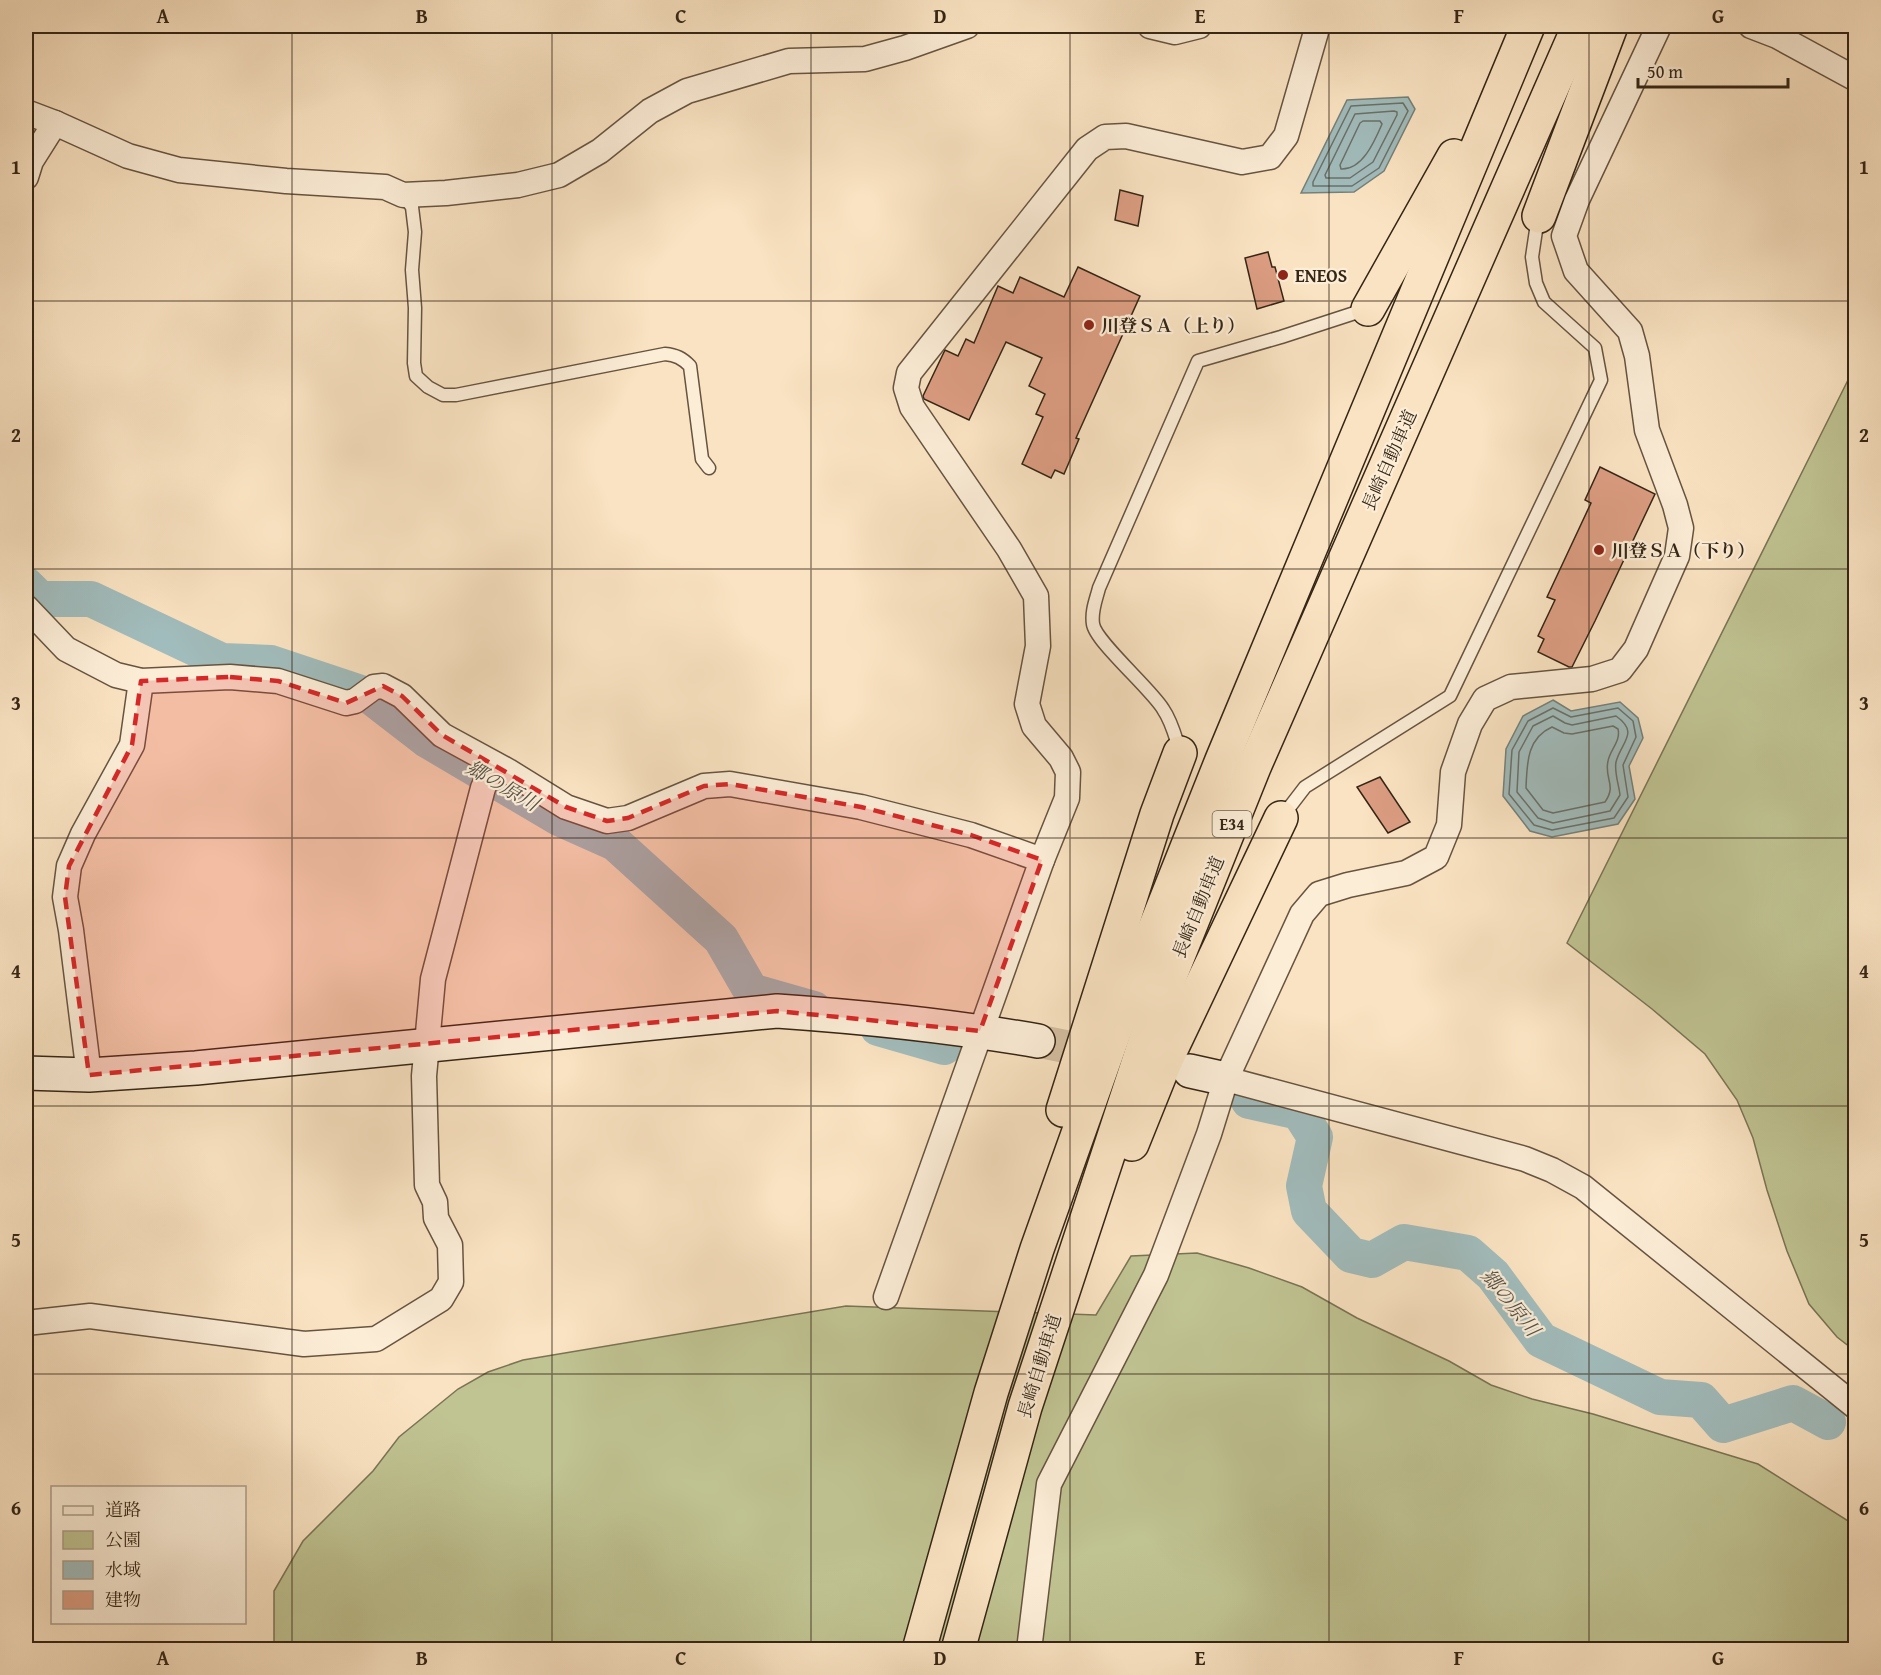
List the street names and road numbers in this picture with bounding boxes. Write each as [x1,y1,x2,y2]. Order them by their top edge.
street label: 長崎自動車道 [1355,405,1423,515]
road number: E34 [1212,811,1252,837]
street label: 長崎自動車道 [1165,852,1231,962]
street label: 長崎自動車道 [1010,1310,1068,1422]

